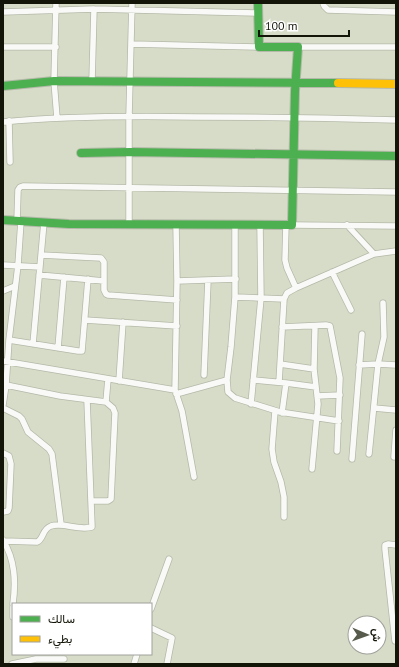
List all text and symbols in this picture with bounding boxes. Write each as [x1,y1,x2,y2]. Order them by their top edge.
scale bar [259,12,349,38]
text: 100 m [265,18,298,33]
legend [12,603,152,655]
text: سالك [48,611,75,626]
north arrow [347,615,387,655]
text: ش [370,628,384,642]
text: بطيء [48,631,72,649]

